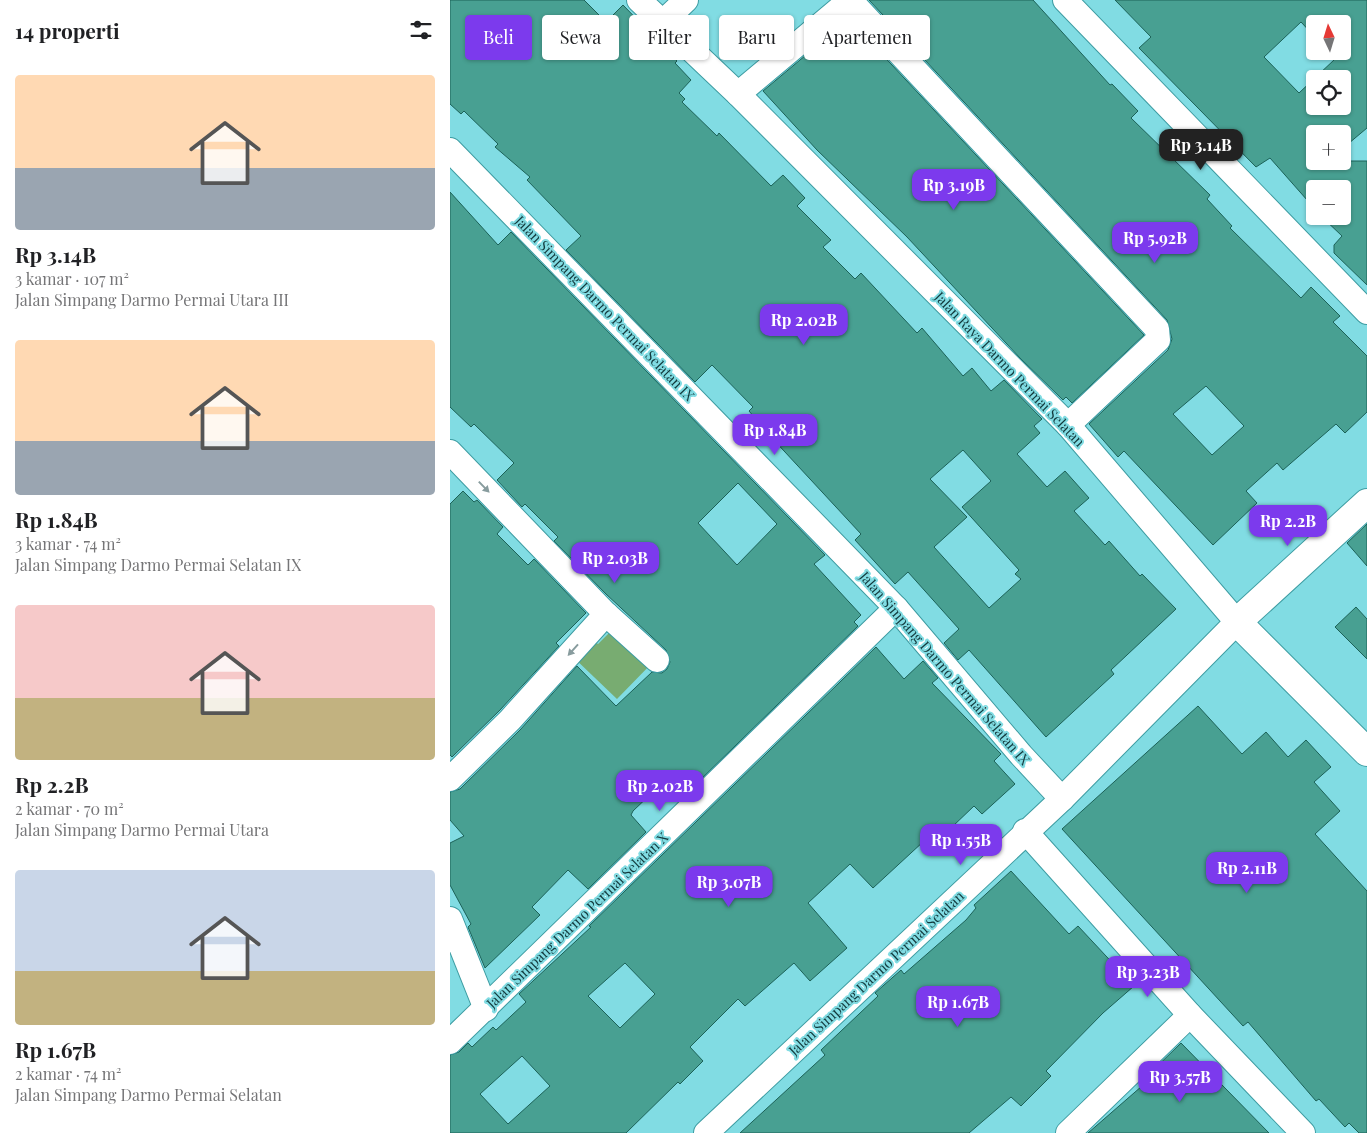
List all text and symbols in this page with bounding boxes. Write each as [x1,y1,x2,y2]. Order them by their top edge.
chip: Beli [465,15,532,60]
chip: Sewa [542,15,619,60]
chip: Filter [629,15,709,60]
chip: Baru [719,15,794,60]
chip: Apartemen [804,15,930,60]
north arrow [1306,15,1351,60]
map controls [1306,15,1351,225]
text: 14 properti [15,16,120,44]
icon: filters [407,16,435,44]
button: locate [1306,70,1351,115]
icon: home [180,108,270,198]
button: + [1306,125,1351,170]
pin: Rp 3.14B [1149,128,1253,171]
text: Rp 3.14B [1170,134,1232,155]
pin: Rp 3.19B [902,168,1006,211]
text: Rp 3.19B [923,174,985,195]
button: − [1306,180,1351,225]
street label: Jalan Simpang Darmo Permai Selatan IX [510,211,699,405]
pin: Rp 5.92B [1103,222,1207,264]
text: Rp 5.92B [1123,227,1187,248]
text: Rp 3.14B [15,240,96,268]
text: 3 kamar · 107 m² [15,268,129,289]
street label: Jalan Raya Darmo Permai Selatan [930,287,1090,451]
text: Jalan Simpang Darmo Permai Utara III [15,289,289,310]
pin: Rp 2.02B [752,304,856,346]
text: Rp 2.02B [771,309,837,330]
icon: home [180,373,270,463]
pin: Rp 1.84B [723,414,827,456]
text: Rp 1.84B [743,419,807,440]
one-way arrow [478,481,490,493]
pin: Rp 2.2B [1242,504,1334,547]
text: Rp 1.84B [15,505,98,533]
text: Rp 2.2B [1260,510,1316,531]
text: 3 kamar · 74 m² [15,533,121,554]
pin: Rp 2.03B [563,542,667,584]
text: Rp 2.03B [582,547,648,568]
text: Jalan Simpang Darmo Permai Selatan IX [15,554,301,575]
street label: Jalan Simpang Darmo Permai Selatan IX [855,566,1034,769]
icon: home [180,638,270,728]
one-way arrow [567,644,579,656]
text: Rp 2.2B [15,770,89,798]
pin: Rp 2.02B [608,770,712,812]
text: Rp 2.02B [627,775,693,796]
text: 2 kamar · 70 m² [15,798,124,819]
text: Jalan Simpang Darmo Permai Utara [15,819,269,840]
pin: Rp 1.55B [909,824,1013,866]
street label: Jalan Simpang Darmo Permai Selatan X [481,828,672,1013]
text: Rp 1.55B [931,829,991,850]
pin: Rp 2.11B [1195,852,1299,894]
text: Rp 2.11B [1217,857,1277,878]
pin: Rp 3.07B [677,866,781,908]
text: Rp 3.07B [697,871,761,892]
street label: Jalan Simpang Darmo Permai Selatan [783,886,968,1060]
icon: home [180,903,270,993]
pin: Rp 3.23B [1096,956,1200,998]
text: Rp 3.23B [1116,961,1180,982]
pin: Rp 1.67B [906,986,1010,1028]
text: Rp 1.67B [927,991,989,1012]
text: Rp 1.67B [15,1035,96,1063]
pin: Rp 3.57B [1128,1060,1232,1103]
text: 2 kamar · 74 m² [15,1063,121,1084]
text: Rp 3.57B [1149,1066,1211,1087]
text: Jalan Simpang Darmo Permai Selatan [15,1084,282,1105]

